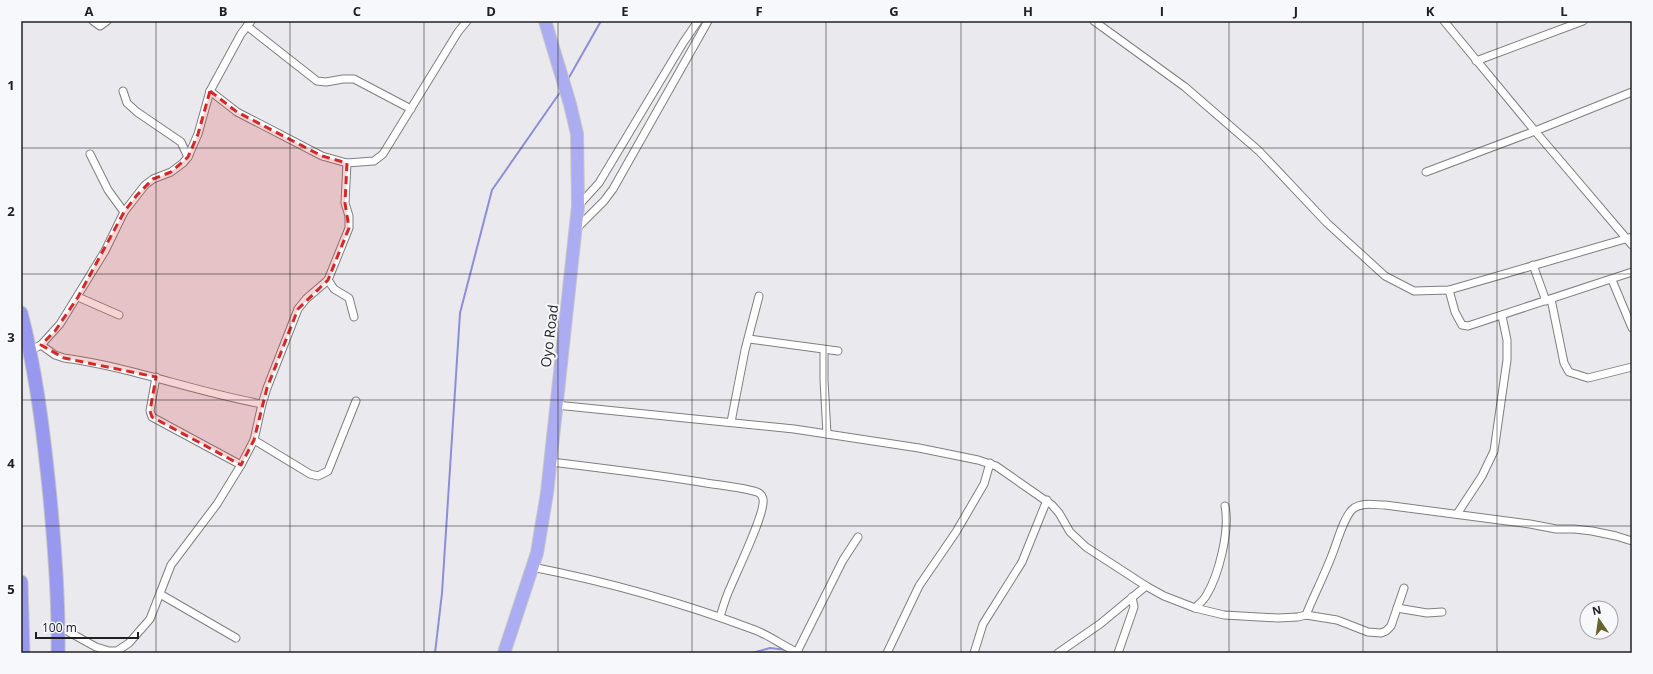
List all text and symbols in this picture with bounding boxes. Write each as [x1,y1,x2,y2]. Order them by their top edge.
text: A [85,2,94,20]
text: B [219,2,228,20]
text: C [353,2,361,20]
text: D [486,2,496,20]
text: E [621,2,629,20]
text: F [755,2,763,20]
text: G [889,2,899,20]
text: H [1023,2,1033,20]
text: I [1160,2,1164,20]
text: J [1293,2,1298,20]
text: K [1426,2,1435,20]
text: L [1560,2,1568,20]
text: 1 [7,76,15,94]
text: 2 [7,202,15,220]
street label: Oyo Road [536,303,562,369]
text: 3 [7,328,15,346]
text: 4 [7,454,15,472]
text: 5 [7,580,15,598]
north arrow [1579,600,1619,640]
text: N [1591,601,1603,618]
scale bar [36,614,138,640]
text: 100 m [42,619,77,636]

